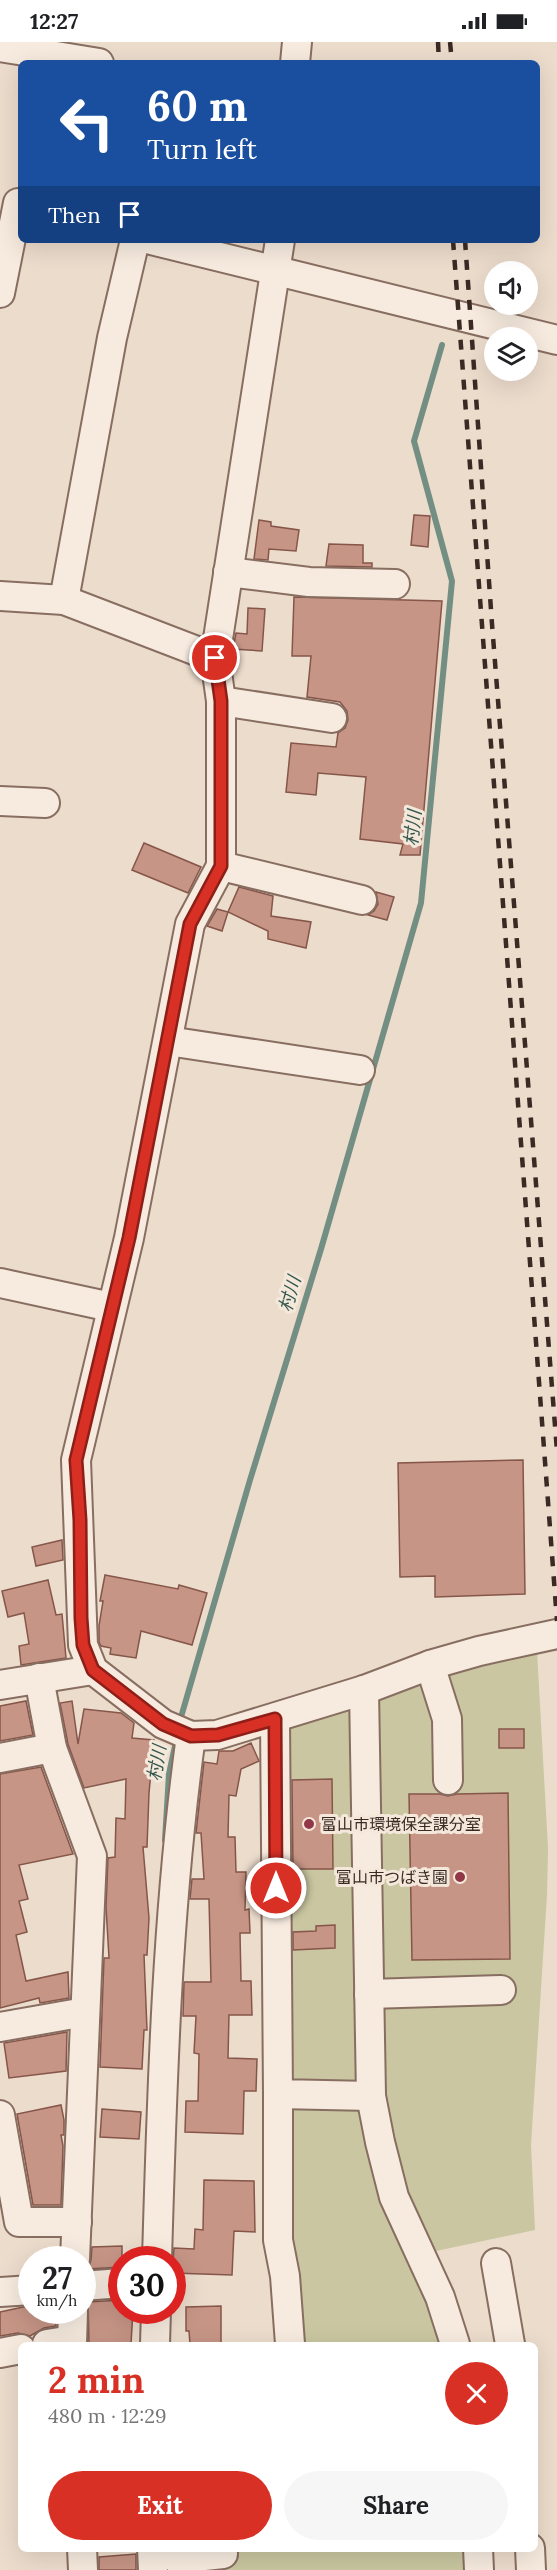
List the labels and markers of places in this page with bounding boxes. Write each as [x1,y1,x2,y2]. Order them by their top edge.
pin [189,632,240,683]
place label: 富山市環境保全課分室 [321,1814,481,1834]
marker: 富山市環境保全課分室 [302,1817,316,1831]
place label: 富山市つばき園 [336,1867,448,1887]
marker: 富山市つばき園 [453,1870,467,1884]

